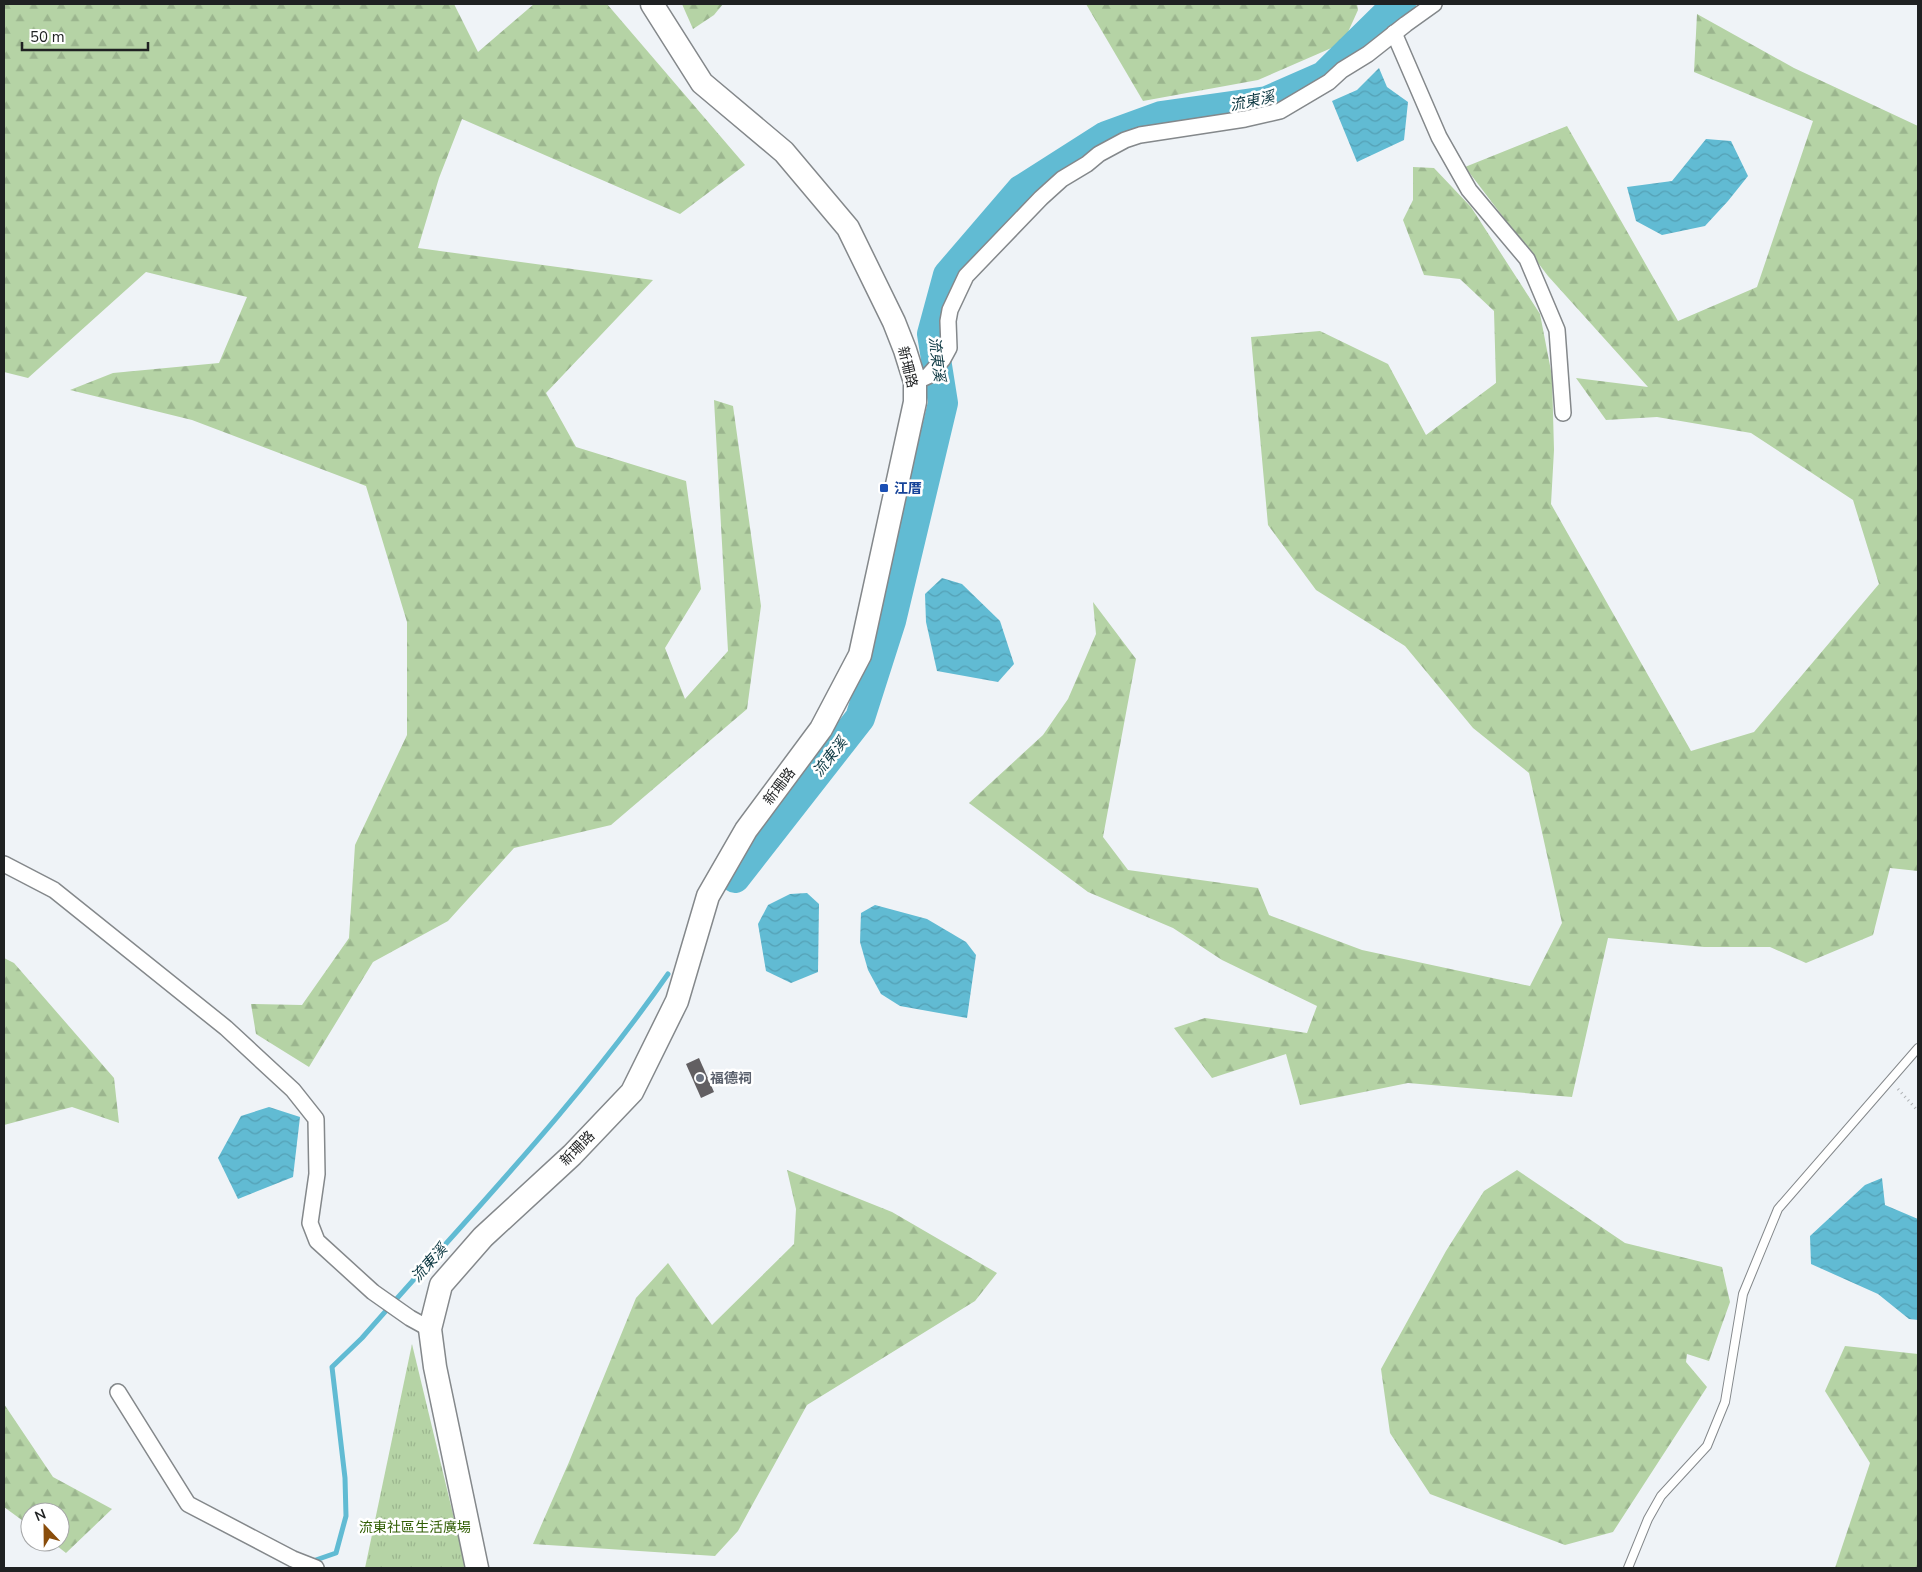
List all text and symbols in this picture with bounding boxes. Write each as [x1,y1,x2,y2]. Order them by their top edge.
scale bar [22,20,149,52]
text: 50 m [30,27,65,47]
water label: 流東溪 [1228,86,1278,115]
water label: 流東溪 [924,335,950,385]
street label: 新珊路 [893,344,922,390]
place label: 江厝 [894,479,922,498]
marker: 江厝 [878,482,890,494]
water label: 流東溪 [808,732,853,781]
street label: 新珊路 [759,764,800,809]
place label: 福德祠 [710,1069,752,1088]
marker: 福德祠 [694,1072,706,1084]
street label: 新珊路 [556,1127,599,1170]
water label: 流東溪 [407,1238,453,1286]
north arrow [20,1502,70,1552]
text: N [32,1505,49,1526]
park label: 流東社區生活廣場 [359,1518,471,1537]

